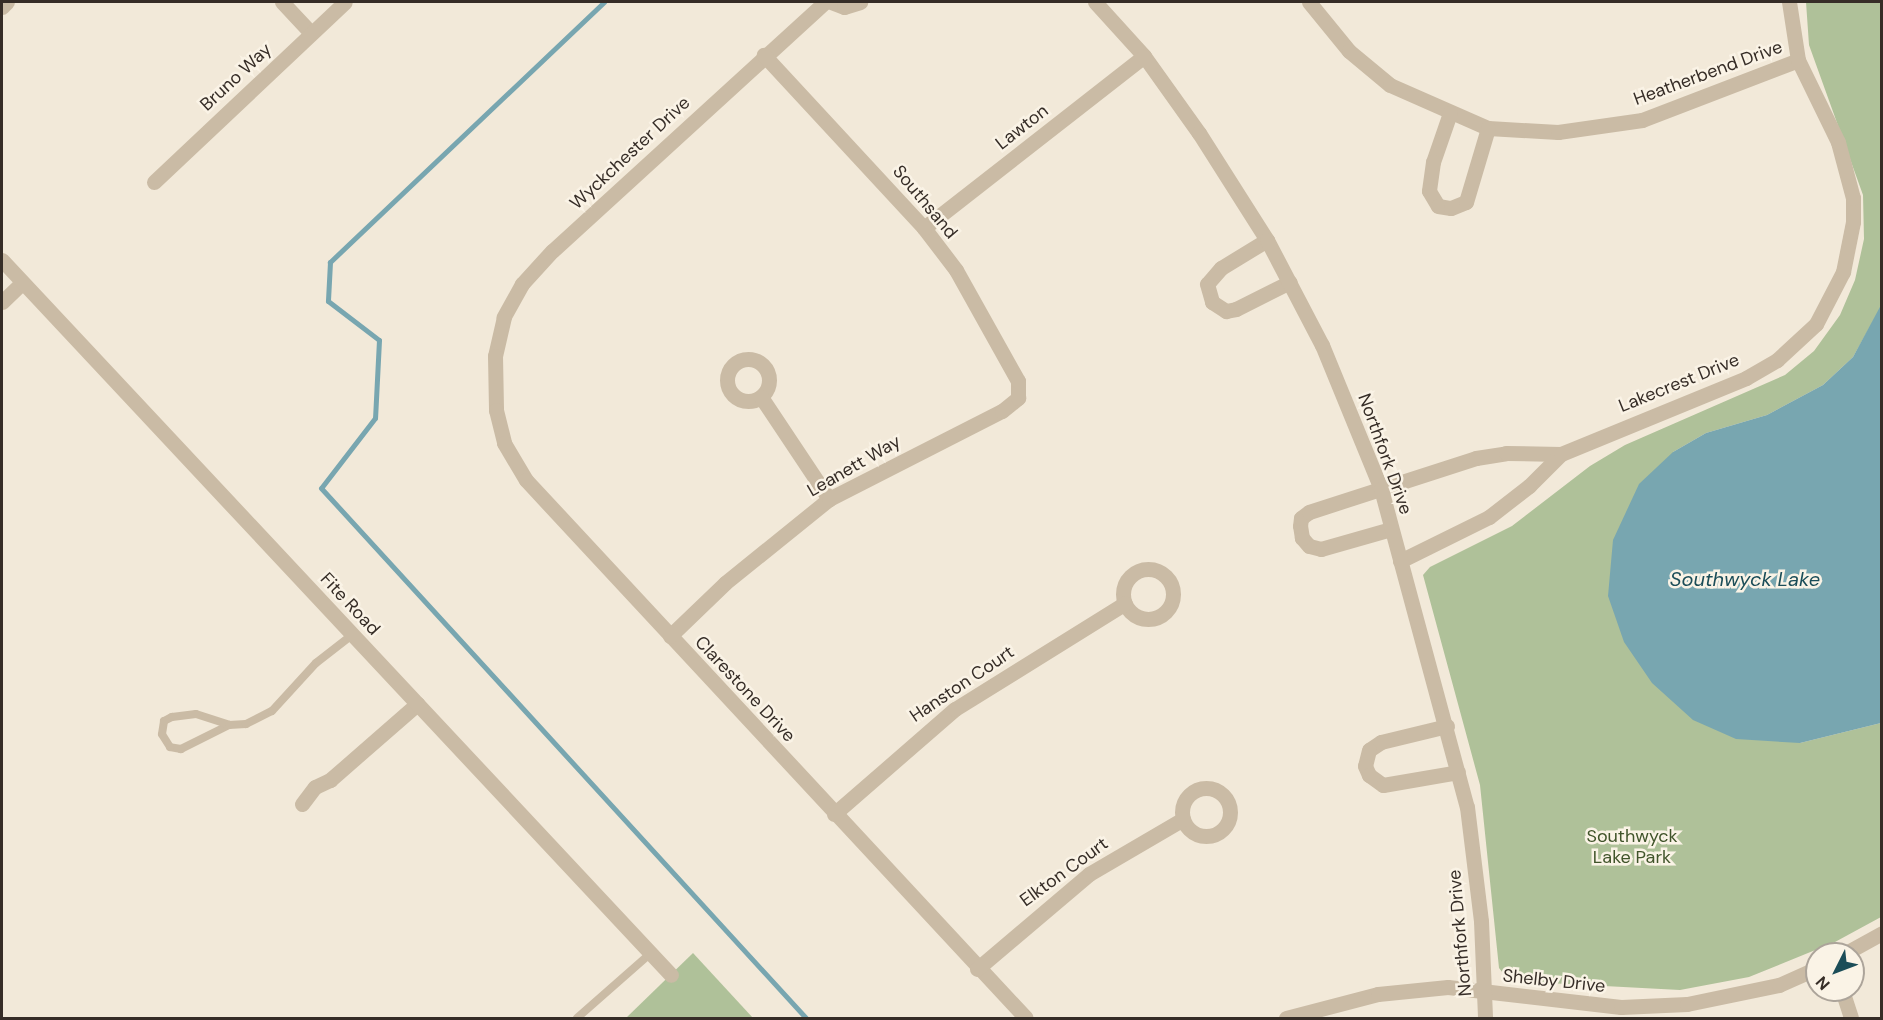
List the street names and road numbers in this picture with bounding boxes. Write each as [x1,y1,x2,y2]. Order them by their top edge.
street label: Heatherbend Drive [1631,36,1785,110]
street label: Bruno Way [196,39,276,115]
street label: Wyckchester Drive [566,92,694,214]
street label: Lawton [991,100,1053,154]
street label: Southsand [888,161,962,243]
street label: Lakecrest Drive [1616,349,1742,417]
street label: Northfork Drive [1353,391,1417,517]
street label: Leanett Way [803,431,905,501]
street label: Fite Road [316,568,384,640]
street label: Clarestone Drive [690,631,800,747]
street label: Hanston Court [906,641,1018,727]
street label: Elkton Court [1016,833,1112,911]
street label: Northfork Drive [1444,869,1476,997]
street label: Shelby Drive [1502,965,1606,997]

